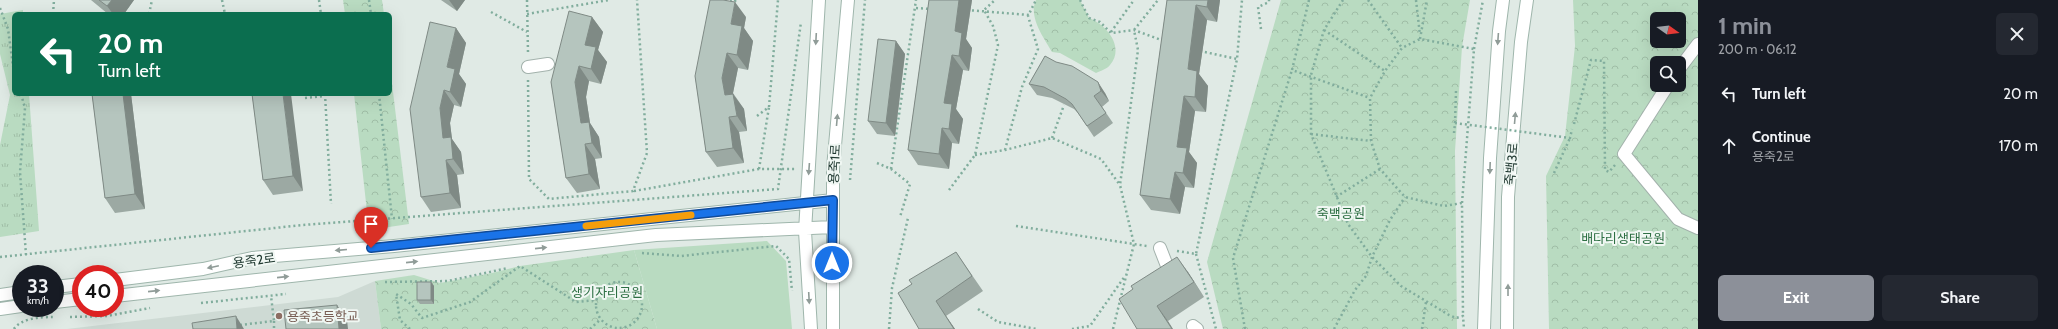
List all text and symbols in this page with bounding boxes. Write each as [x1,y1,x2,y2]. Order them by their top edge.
text: 1 min [1718,11,1772,40]
north arrow [1650,12,1686,48]
map controls [1650,12,1686,92]
button: close [1996,13,2038,55]
text: 20 m [98,26,163,60]
icon: left [32,28,84,80]
one-way arrow [813,33,820,45]
one-way arrow [1495,33,1501,46]
text: 200 m · 06:12 [1718,41,1796,57]
button: search [1650,56,1686,92]
text: Turn left [98,60,161,82]
icon: left [1718,83,1740,105]
text: Turn left [1752,85,1806,103]
text: 20 m [2003,85,2038,103]
one-way arrow [1511,112,1518,124]
one-way arrow [834,114,840,126]
text: Continue [1752,128,1811,146]
icon: ahead [1718,135,1740,157]
text: 170 m [1999,137,2038,155]
street label: 죽백3로 [1501,142,1521,186]
street label: 용죽1로 [825,144,843,184]
text: 용죽2로 [1752,148,1795,164]
one-way arrow [1486,162,1493,174]
one-way arrow [806,163,812,176]
park label: 죽백공원 [1317,205,1365,221]
pin [354,207,388,248]
icon: arrive [360,213,382,235]
park label: 배다리생태공원 [1581,230,1665,246]
position arrow [811,242,853,284]
one-way arrow [535,245,547,251]
one-way arrow [335,247,347,254]
street label: 용죽2로 [232,249,276,271]
one-way arrow [406,259,418,266]
one-way arrow [207,264,219,270]
speed limit sign: 40 [72,265,124,317]
text: 33 [27,274,49,298]
one-way arrow [277,274,289,280]
button: Exit [1718,275,1874,321]
button: Share [1882,275,2038,321]
park label: 생기자리공원 [571,284,643,300]
one-way arrow [1504,284,1511,296]
one-way arrow [148,288,160,295]
one-way arrow [806,292,813,304]
text: km/h [27,294,49,307]
place label: 용죽초등학교 [287,308,359,324]
marker: 용죽초등학교 [274,311,284,321]

